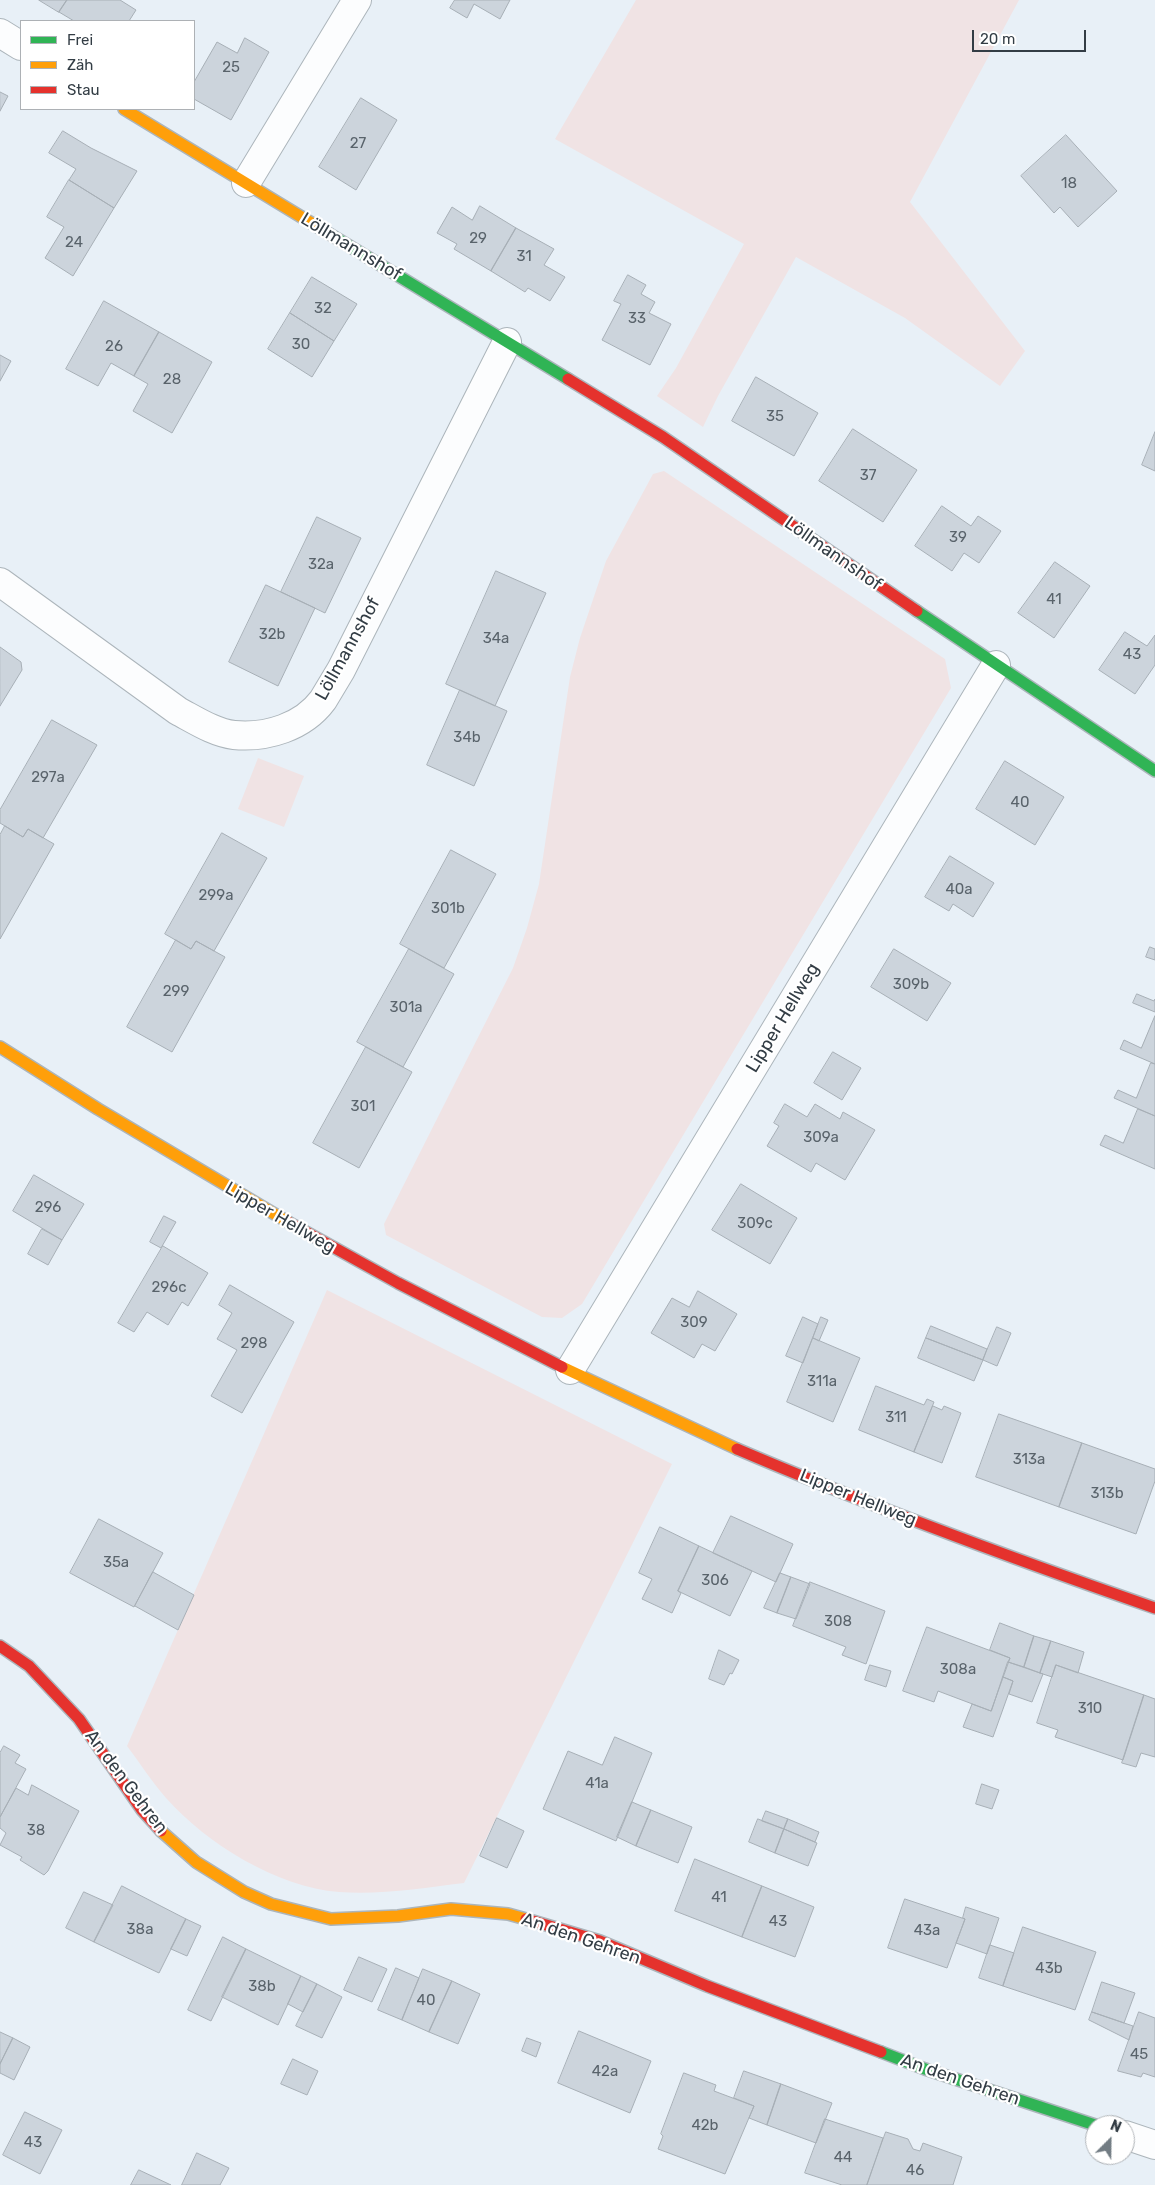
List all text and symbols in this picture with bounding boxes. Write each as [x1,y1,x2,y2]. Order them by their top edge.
legend [20,20,195,110]
scale bar [975,20,1089,52]
text: 20 m [980,30,1015,48]
text: Frei [67,31,93,49]
text: Zäh [67,56,93,74]
house number: 25 [222,59,240,77]
text: Stau [67,81,100,99]
house number: 27 [350,135,366,153]
house number: 18 [1061,175,1077,193]
street label: Löllmannshof [297,208,405,286]
house number: 29 [469,230,487,248]
house number: 24 [65,234,83,252]
house number: 31 [516,248,532,266]
house number: 32 [314,300,332,318]
house number: 33 [628,310,646,328]
house number: 30 [292,336,310,354]
house number: 26 [105,338,123,356]
house number: 28 [163,371,181,389]
house number: 35 [766,408,784,426]
house number: 37 [860,467,876,485]
street label: Löllmannshof [780,512,886,596]
house number: 39 [949,529,967,547]
house number: 32a [308,556,334,574]
house number: 41 [1046,591,1062,609]
street label: Löllmannshof [311,594,385,704]
house number: 32b [259,626,285,644]
house number: 34a [483,630,509,648]
house number: 43 [1123,646,1141,664]
house number: 34b [453,729,481,747]
house number: 297a [31,769,65,787]
house number: 40 [1011,794,1029,812]
house number: 40a [945,881,973,899]
house number: 299a [199,887,233,905]
house number: 301b [431,900,465,918]
street label: Lipper Hellweg [742,959,824,1077]
house number: 309b [893,976,929,994]
house number: 299 [163,983,189,1001]
house number: 301a [389,999,423,1017]
house number: 301 [351,1098,375,1116]
house number: 309a [803,1129,839,1147]
street label: Lipper Hellweg [221,1178,339,1258]
house number: 296 [35,1199,61,1217]
house number: 309c [737,1215,773,1233]
house number: 296c [152,1279,186,1297]
house number: 309 [680,1314,708,1332]
house number: 298 [240,1335,268,1353]
house number: 311a [807,1373,837,1391]
house number: 311 [885,1409,907,1427]
house number: 313a [1013,1451,1045,1469]
street label: Lipper Hellweg [796,1465,920,1531]
house number: 313b [1090,1485,1124,1503]
house number: 35a [103,1554,129,1572]
house number: 306 [701,1572,729,1590]
house number: 308 [824,1613,852,1631]
house number: 308a [940,1661,976,1679]
house number: 310 [1078,1700,1102,1718]
street label: An den Gehren [80,1726,172,1838]
house number: 41a [585,1775,609,1793]
house number: 38 [27,1822,45,1840]
house number: 41 [711,1889,727,1907]
street label: An den Gehren [519,1909,643,1969]
house number: 43 [769,1913,787,1931]
house number: 38a [127,1921,153,1939]
house number: 43a [914,1922,940,1940]
house number: 43b [1035,1960,1063,1978]
house number: 38b [248,1978,276,1996]
house number: 40 [417,1992,435,2010]
house number: 45 [1130,2046,1148,2064]
street label: An den Gehren [898,2050,1022,2110]
house number: 42a [592,2063,618,2081]
north arrow [1085,2115,1135,2165]
house number: 42b [691,2117,719,2135]
text: N [1108,2117,1124,2136]
house number: 43 [24,2134,42,2152]
house number: 44 [834,2149,852,2167]
house number: 46 [906,2162,924,2180]

